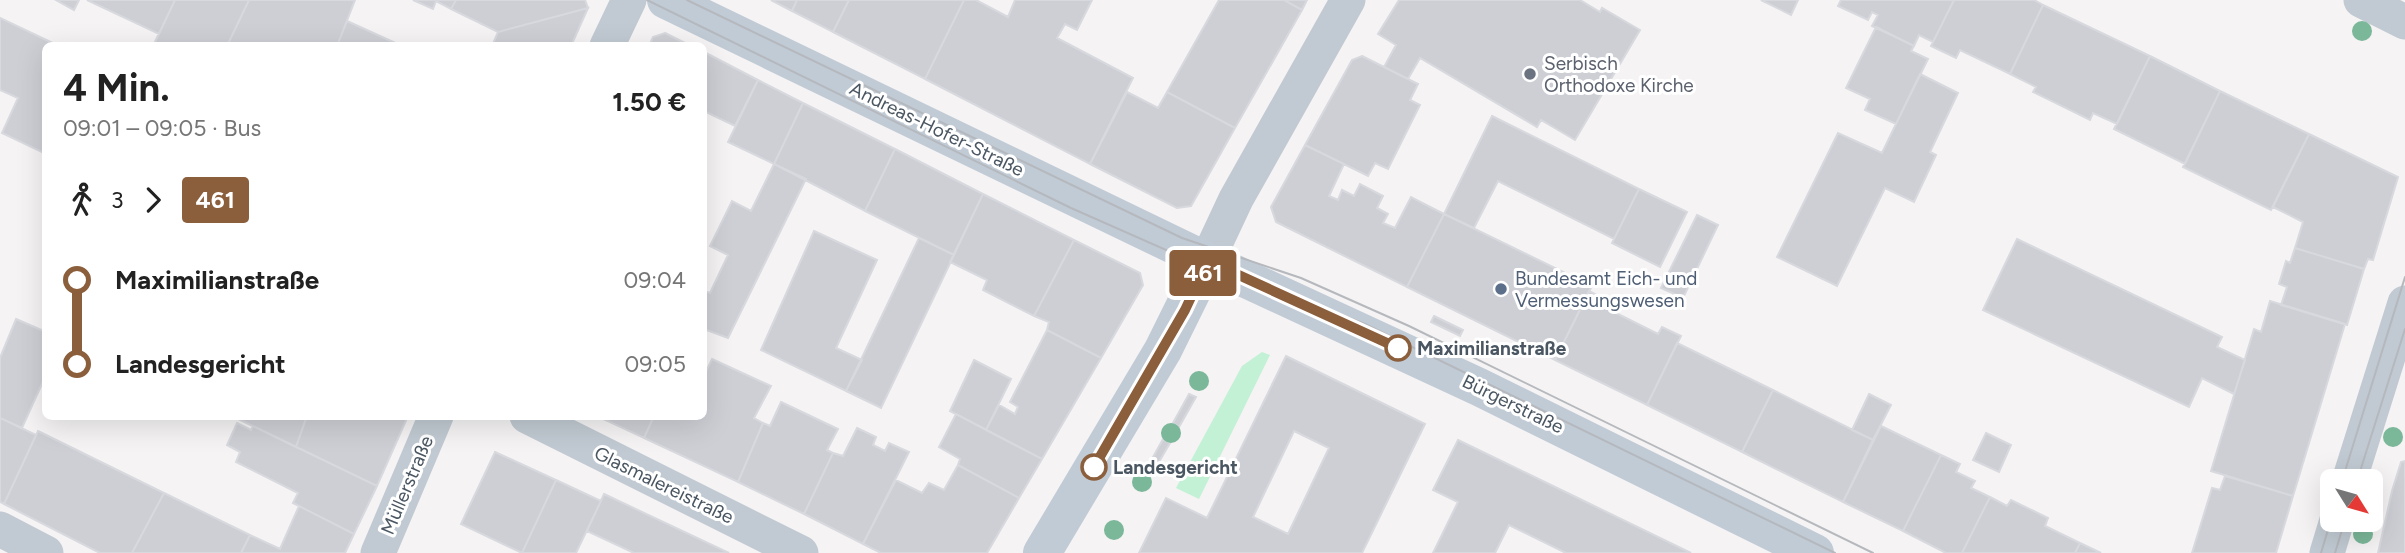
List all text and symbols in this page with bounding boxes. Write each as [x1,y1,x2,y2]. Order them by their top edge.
place label: Serbisch Orthodoxe Kirche [1544,52,1694,97]
text: 4 Min. [63,65,170,111]
marker: Serbisch Orthodoxe Kirche [1522,66,1538,82]
street label: Andreas-Hofer-Straße [846,77,1028,181]
text: 1.50 € [612,86,686,118]
text: 09:01 – 09:05 · Bus [63,114,261,142]
icon: walk [63,181,101,219]
icon: forward [134,181,172,219]
text: 461 [196,185,235,214]
text: 3 [111,186,124,214]
line badge: 461 [1163,250,1243,296]
text: 461 [1183,258,1223,287]
text: Maximilianstraße [115,264,319,296]
text: 09:04 [623,266,686,294]
place label: Bundesamt Eich- und Vermessungswesen [1515,267,1697,312]
marker: Bundesamt Eich- und Vermessungswesen [1493,281,1509,297]
marker: Maximilianstraße [1385,335,1411,361]
place label: Maximilianstraße [1417,337,1567,360]
text: Landesgericht [115,348,286,380]
text: 09:05 [624,350,686,378]
street label: Bürgerstraße [1459,370,1567,438]
street label: Müllerstraße [376,432,438,538]
street label: Glasmalereistraße [591,441,737,529]
marker: Landesgericht [1081,454,1107,480]
place label: Landesgericht [1113,456,1238,479]
north arrow [2320,469,2384,532]
map controls [2320,469,2383,532]

